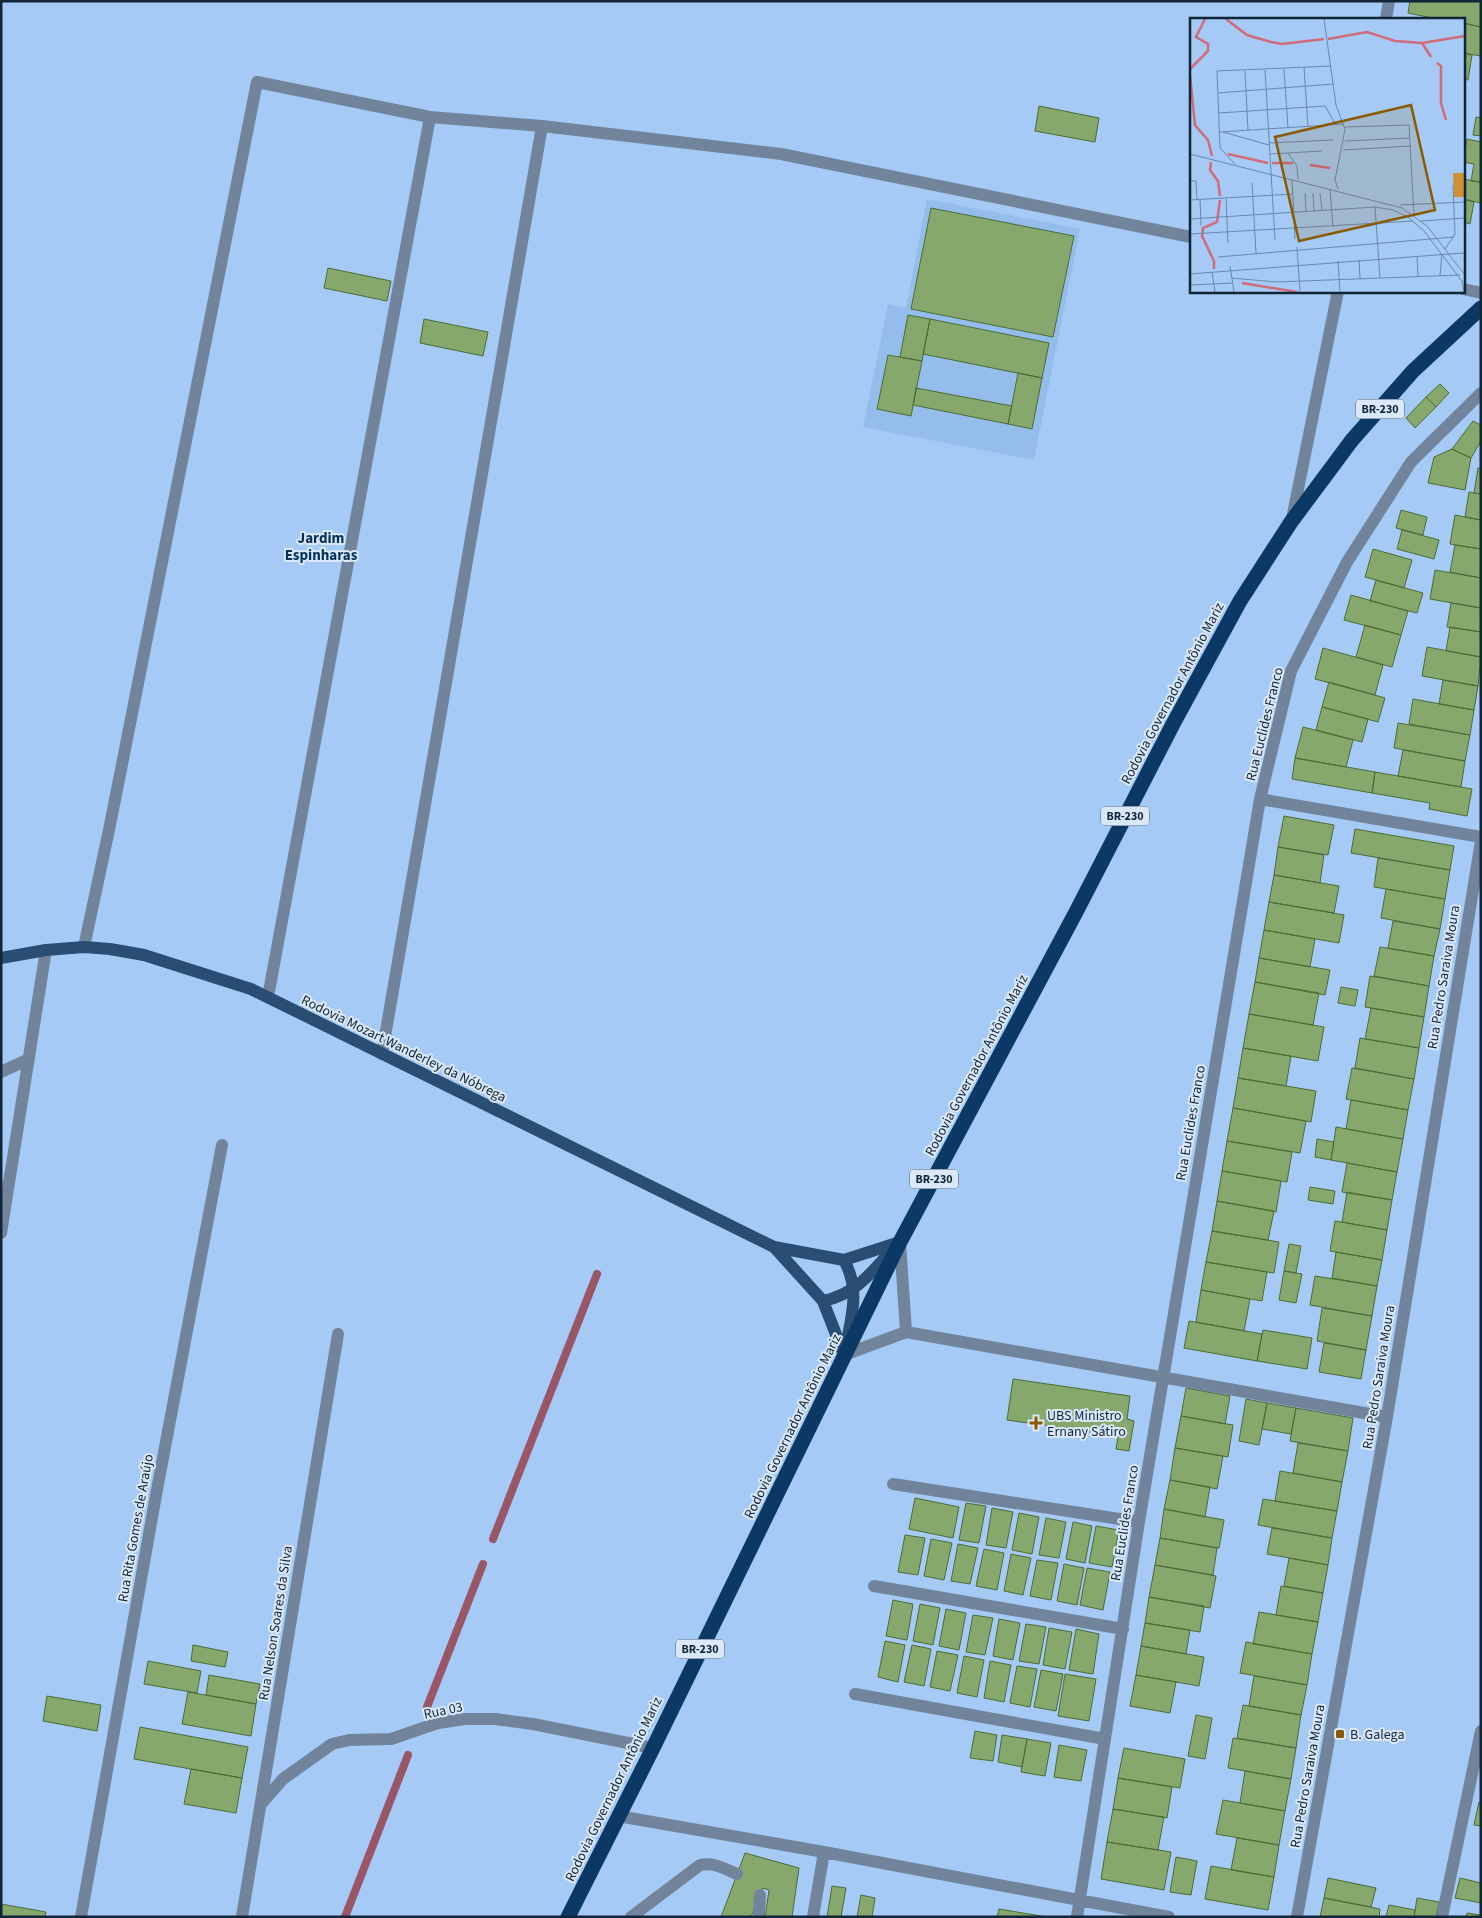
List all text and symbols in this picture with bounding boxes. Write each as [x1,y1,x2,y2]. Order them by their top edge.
inset map [1190,18,1464,292]
road number: BR-230 [1356,399,1404,418]
district label: Jardim Espinharas [285,528,358,566]
street label: Rodovia Governador Antônio Mariz [1116,599,1229,788]
street label: Rua Euclides Franco [1241,665,1289,783]
road number: BR-230 [1101,806,1149,826]
street label: Rua Pedro Saraiva Moura [1423,904,1465,1051]
street label: Rodovia Governador Antônio Mariz [920,971,1033,1160]
street label: Rodovia Mozart Wanderley da Nóbrega [298,990,509,1107]
street label: Rua Euclides Franco [1171,1064,1211,1182]
road number: BR-230 [910,1170,958,1188]
street label: Rua Pedro Saraiva Moura [1358,1304,1400,1451]
street label: Rodovia Governador Antônio Mariz [739,1331,846,1522]
place label: UBS Ministro Ernany Sátiro [1047,1406,1126,1442]
marker: UBS Ministro Ernany Sátiro [1029,1416,1043,1430]
street label: Rua Rita Gomes de Araújo [113,1453,159,1604]
street label: Rua Euclides Franco [1106,1464,1144,1582]
street label: Rua Nelson Soares da Silva [254,1544,298,1702]
road number: BR-230 [676,1640,724,1658]
street label: Rodovia Governador Antônio Mariz [560,1694,667,1885]
street label: Rua 03 [422,1697,465,1725]
street label: Rua Pedro Saraiva Moura [1286,1703,1330,1850]
place label: B. Galega [1350,1725,1404,1745]
marker: B. Galega [1334,1728,1346,1740]

